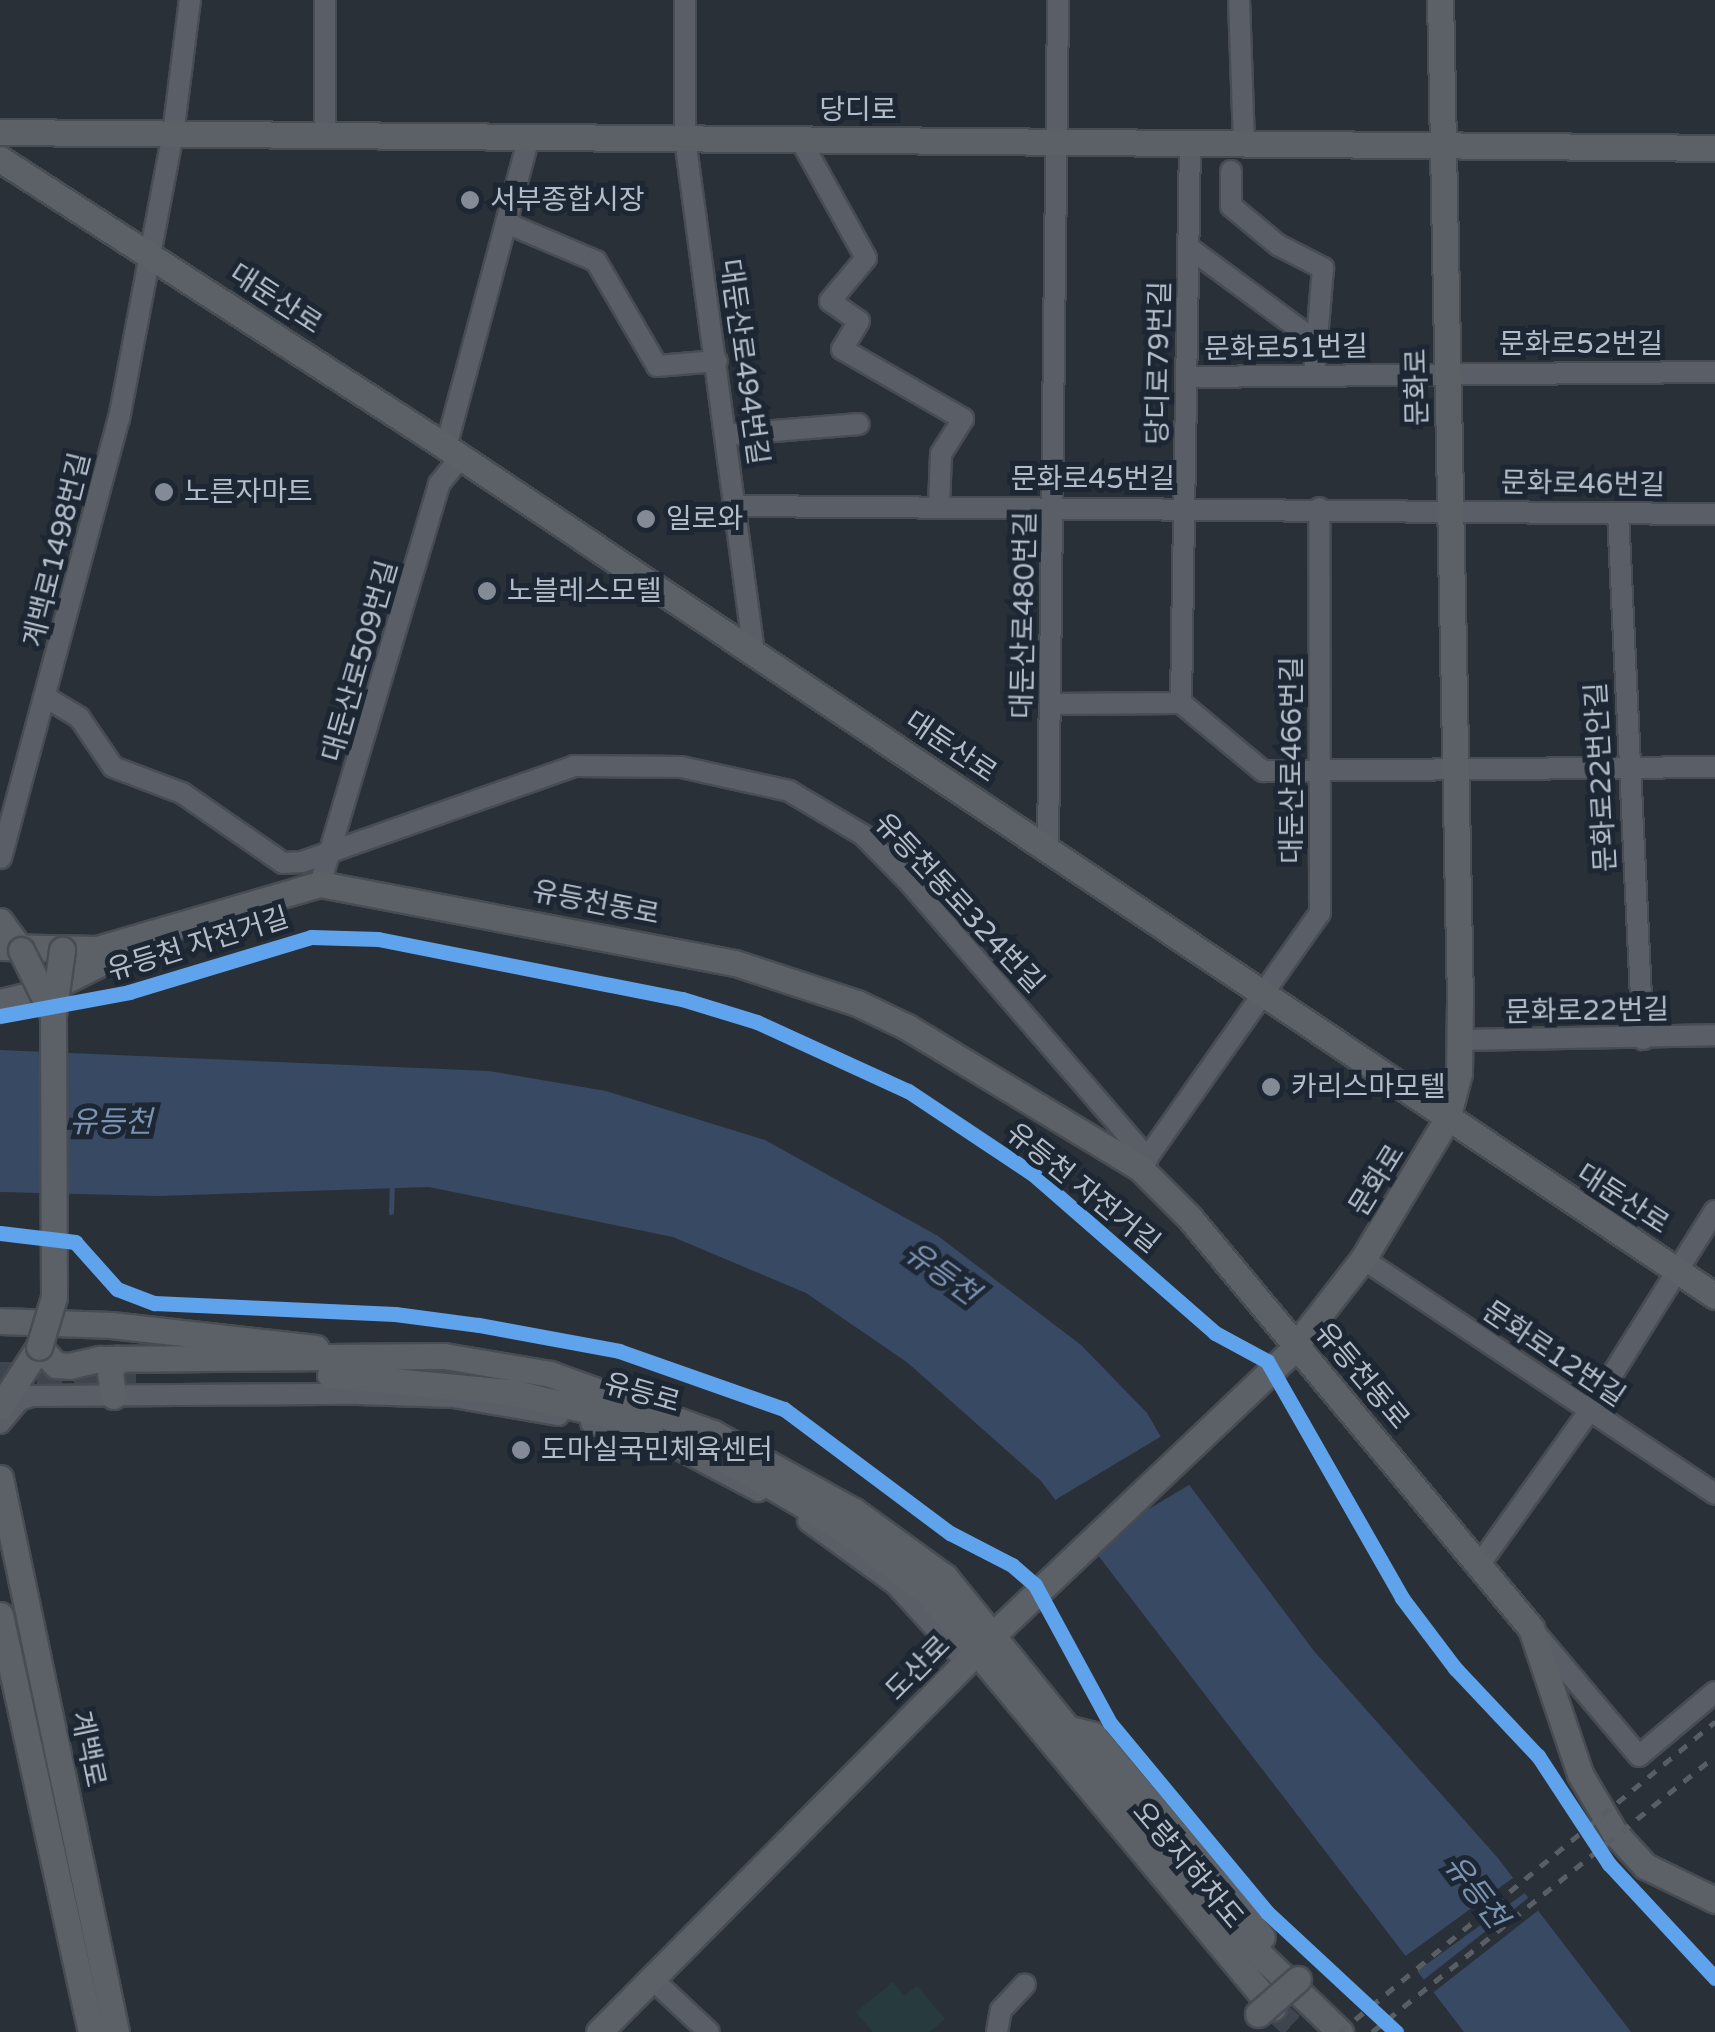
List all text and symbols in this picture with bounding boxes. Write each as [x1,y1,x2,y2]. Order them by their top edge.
street label: 당디로 [819,93,897,127]
place label: 서부종합시장 [490,183,645,217]
marker: 서부종합시장 [459,189,481,211]
street label: 대둔산로 [224,257,328,341]
street label: 대둔산로494번길 [713,257,775,467]
street label: 당디로79번길 [1141,281,1177,445]
street label: 문화로52번길 [1499,327,1663,361]
street label: 문화로51번길 [1204,330,1368,366]
street label: 문화로 [1400,348,1434,426]
street label: 계백로1498번길 [17,449,97,651]
street label: 문화로45번길 [1011,462,1175,496]
street label: 문화로46번길 [1501,466,1665,502]
place label: 노른자마트 [184,475,313,509]
marker: 노른자마트 [153,481,175,503]
place label: 일로와 [666,502,743,536]
marker: 일로와 [635,508,657,530]
street label: 대둔산로480번길 [1005,511,1043,719]
street label: 대둔산로509번길 [315,557,405,765]
place label: 노블레스모텔 [507,574,662,608]
marker: 노블레스모텔 [476,580,498,602]
street label: 대둔산로466번길 [1275,656,1309,864]
street label: 문화로22번안길 [1579,681,1623,873]
street label: 대둔산로 [899,704,1003,790]
street label: 유등천동로324번길 [867,806,1051,1000]
street label: 유등천동로 [530,874,662,932]
street label: 유등천 자전거길 [103,901,293,987]
street label: 문화로22번길 [1505,993,1669,1029]
place label: 카리스마모텔 [1291,1070,1446,1104]
marker: 카리스마모텔 [1260,1076,1282,1098]
water label: 유등천 [70,1105,152,1141]
street label: 유등천 자전거길 [1000,1116,1166,1260]
street label: 문화로 [1342,1138,1412,1222]
street label: 대둔산로 [1571,1157,1675,1241]
water label: 유등천 [897,1235,985,1313]
street label: 문화로12번길 [1477,1294,1631,1414]
street label: 유등천동로 [1308,1316,1416,1436]
street label: 유등로 [600,1366,684,1420]
place label: 도마실국민체육센터 [541,1433,773,1467]
marker: 도마실국민체육센터 [510,1439,532,1461]
street label: 도산로 [879,1629,957,1707]
street label: 계백로 [64,1708,112,1790]
street label: 오량지하차도 [1125,1795,1251,1935]
water label: 유등천 [1436,1848,1514,1936]

